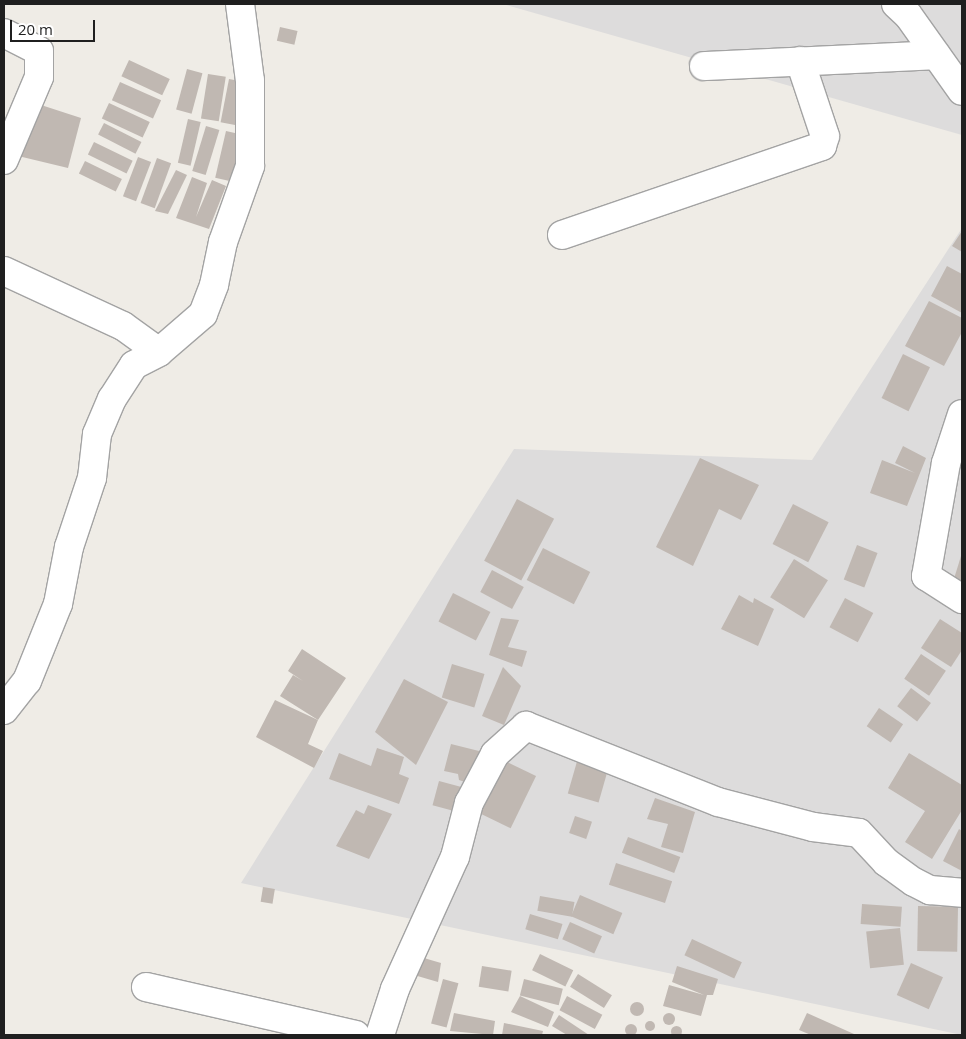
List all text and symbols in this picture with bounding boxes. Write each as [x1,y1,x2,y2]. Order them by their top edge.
scale bar [12,10,98,42]
text: 20 m [18,19,53,39]

